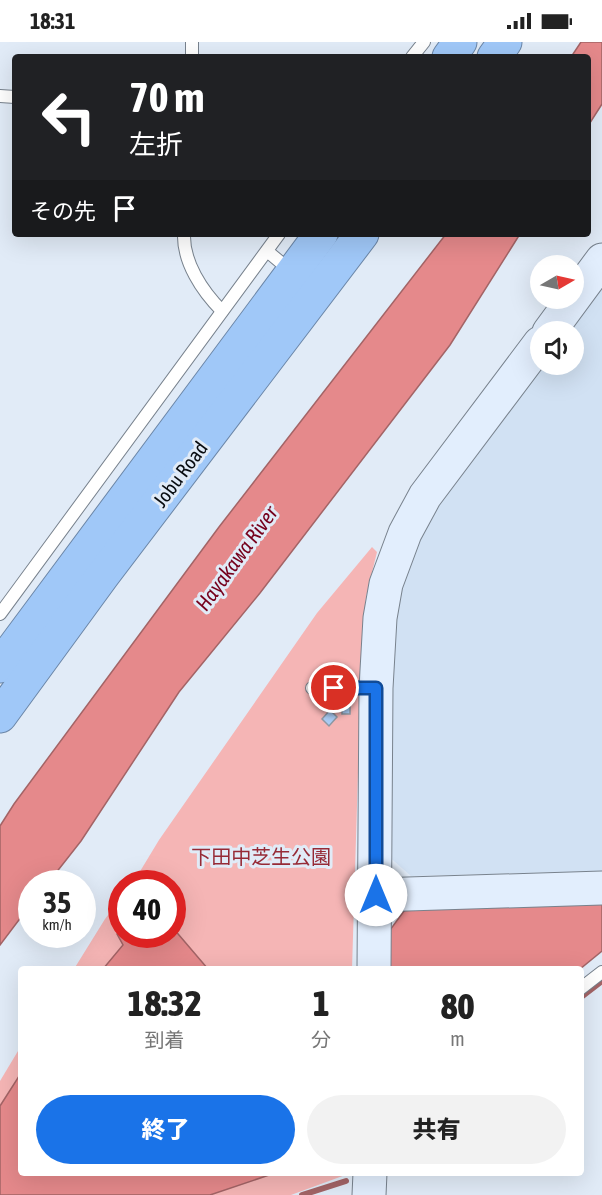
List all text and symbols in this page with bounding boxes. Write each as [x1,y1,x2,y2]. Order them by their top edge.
text: 18:31 [30,8,75,34]
text: 70 m [129,73,204,121]
icon: left [30,78,108,156]
text: 左折 [129,129,183,160]
icon: arrive [108,192,141,225]
text: その先 [30,198,96,224]
north arrow [530,255,584,309]
map controls [530,255,584,375]
button: sound [530,321,584,375]
street label: Jobu Road [148,437,212,511]
water label: Hayakawa River [190,500,282,615]
pin [308,662,359,713]
icon: arrive [317,671,350,704]
park label: 下田中芝生公園 [191,845,331,868]
position arrow [344,863,408,927]
speed limit sign: 40 [108,870,186,948]
text: 35 [43,885,71,919]
text: km/h [42,916,72,933]
text: 18:32 [128,982,202,1024]
text: 1 [313,982,330,1024]
text: 80 [441,985,474,1027]
text: m [450,1027,465,1050]
text: 到着 [145,1028,185,1051]
text: 分 [311,1028,331,1051]
button: 終了 [36,1095,295,1164]
button: 共有 [307,1095,566,1164]

